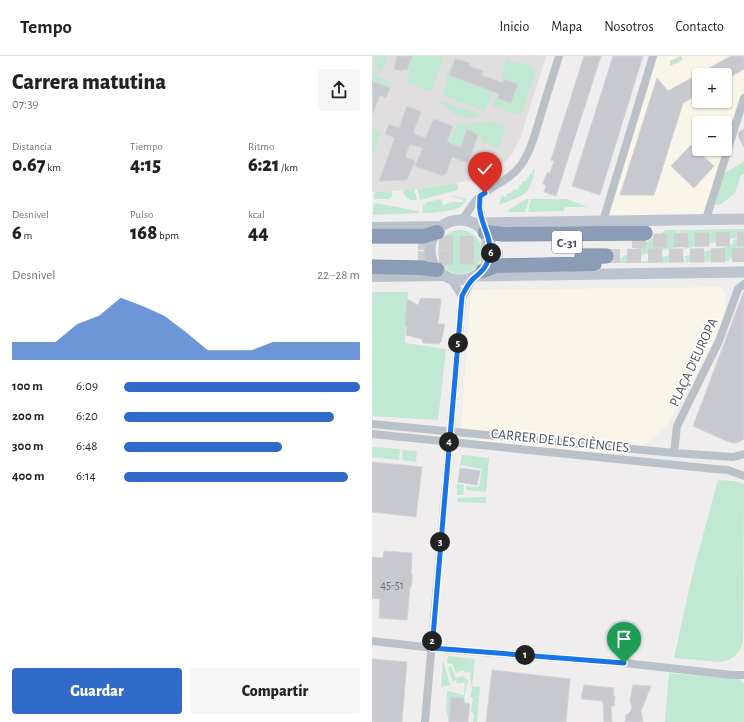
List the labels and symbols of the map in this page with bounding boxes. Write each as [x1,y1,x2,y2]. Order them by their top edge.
pin [468,152,502,193]
road number: C-31 [552,231,582,253]
pin: 6 [481,243,501,263]
street label: PLAÇA D'EUROPA [667,316,721,409]
pin: 5 [448,333,468,353]
street label: CARRER DE LES CIÈNCIES [490,424,630,455]
pin: 4 [439,432,459,452]
pin: 3 [430,532,450,552]
house number: 45-51 [380,579,404,591]
pin [607,622,641,663]
pin: 2 [422,631,442,651]
pin: 1 [515,645,535,665]

